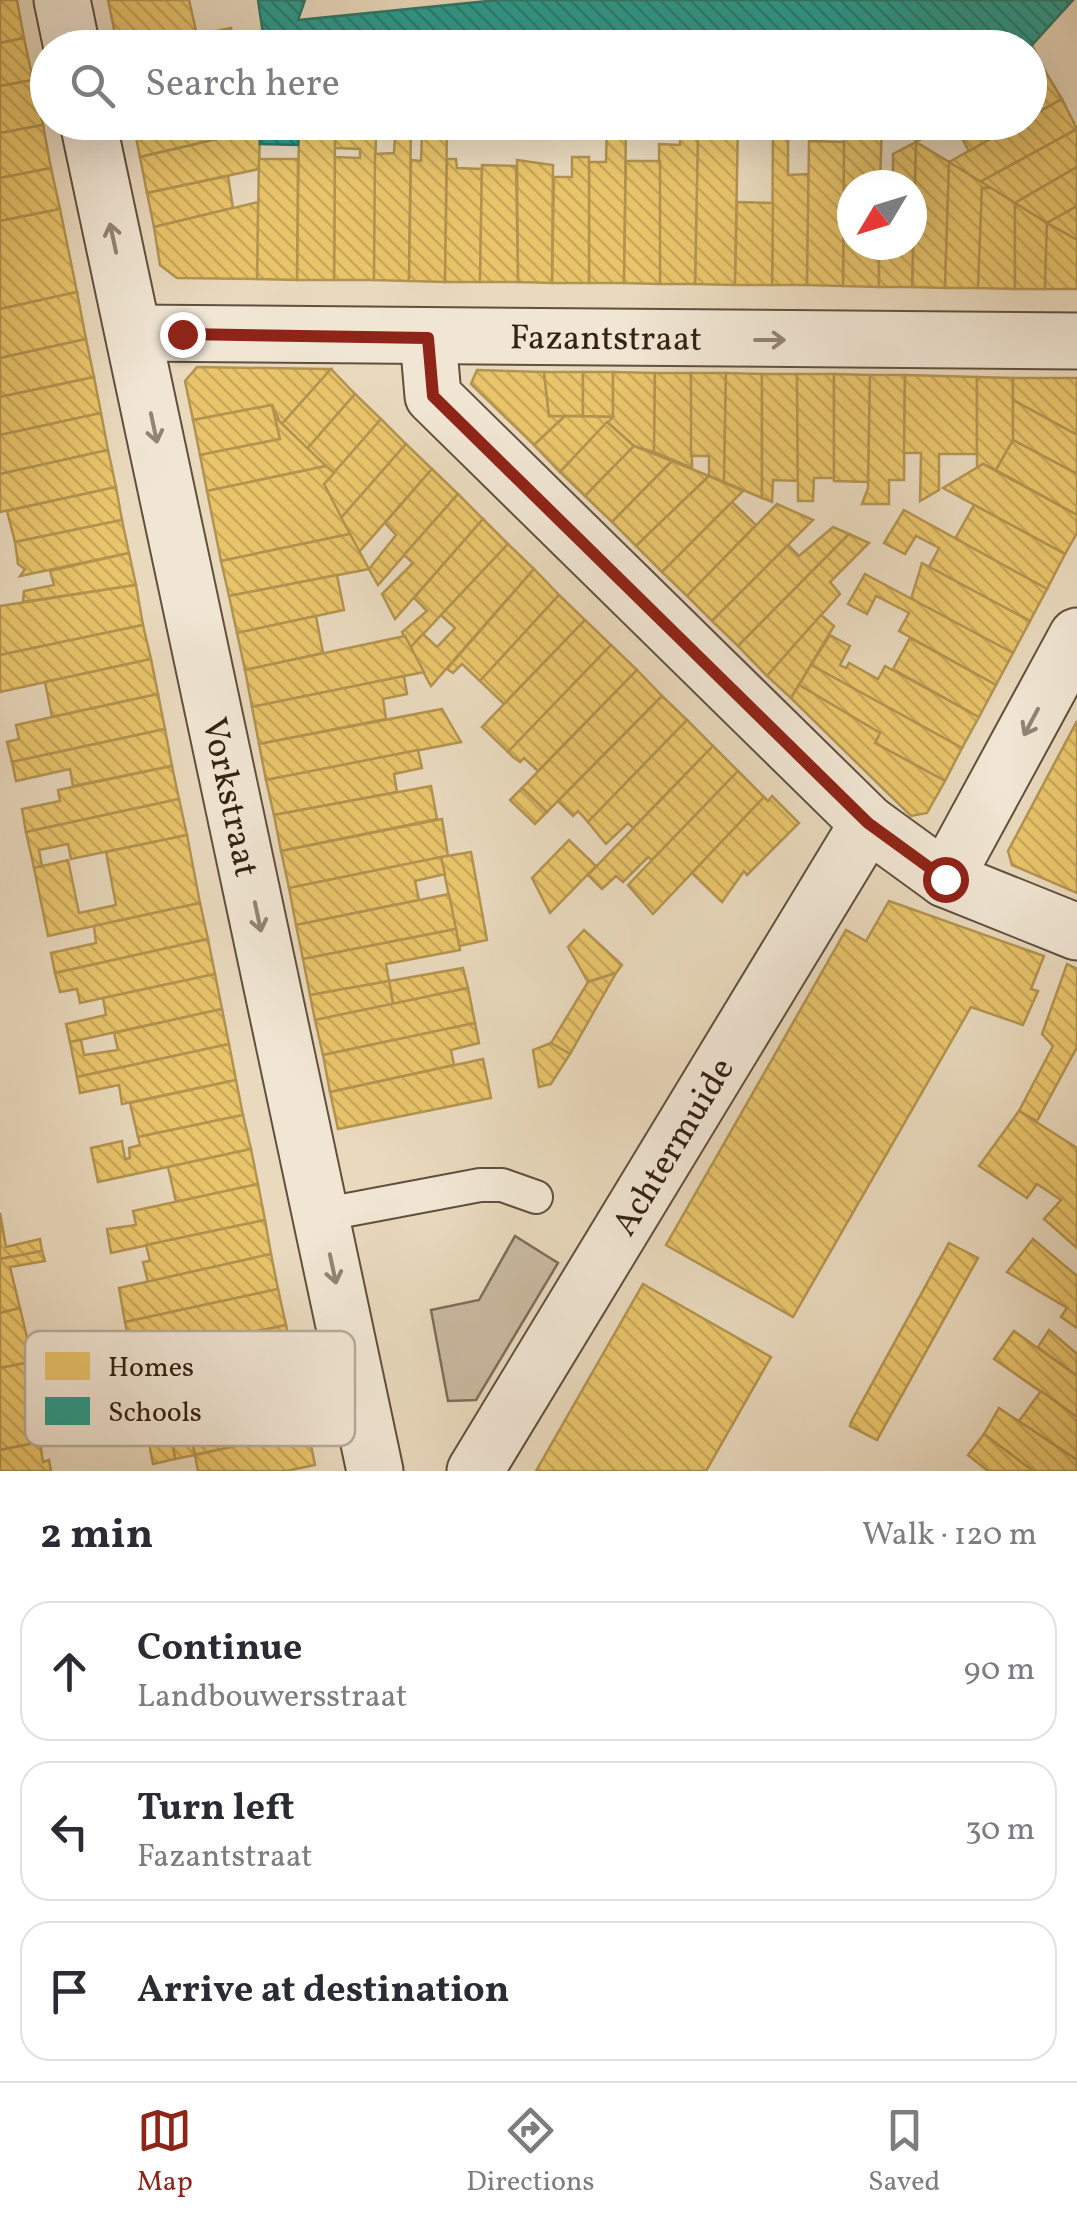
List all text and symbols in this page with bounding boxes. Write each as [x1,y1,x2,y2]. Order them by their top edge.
search box [30,30,1047,140]
icon: search [65,58,120,113]
text: Search here [145,59,340,112]
north arrow [837,170,927,260]
one-way arrow [103,222,121,254]
route end [160,312,206,358]
street label: Fazantstraat [510,315,702,365]
one-way arrow [754,330,786,350]
one-way arrow [146,411,164,443]
one-way arrow [1021,707,1040,737]
street label: Vorkstraat [188,713,269,882]
route start [923,857,969,903]
one-way arrow [250,900,268,932]
street label: Achtermuide [602,1050,747,1246]
one-way arrow [324,1253,343,1285]
legend [25,1331,355,1446]
text: Homes [108,1349,194,1388]
text: Schools [108,1394,202,1433]
text: 2 min [40,1507,153,1566]
text: Walk · 120 m [862,1514,1037,1558]
text: Continue [137,1623,302,1676]
icon: ahead [42,1644,97,1699]
text: 90 m [964,1649,1035,1693]
text: Landbouwersstraat [137,1676,407,1720]
text: Turn left [137,1783,294,1836]
icon: left [42,1804,97,1859]
text: 30 m [965,1809,1035,1853]
text: Fazantstraat [137,1836,313,1880]
icon: arrive [42,1964,97,2019]
text: Arrive at destination [137,1965,510,2018]
tab: Map [137,2103,193,2202]
tab: Directions [466,2103,595,2202]
tab: Saved [868,2103,940,2202]

